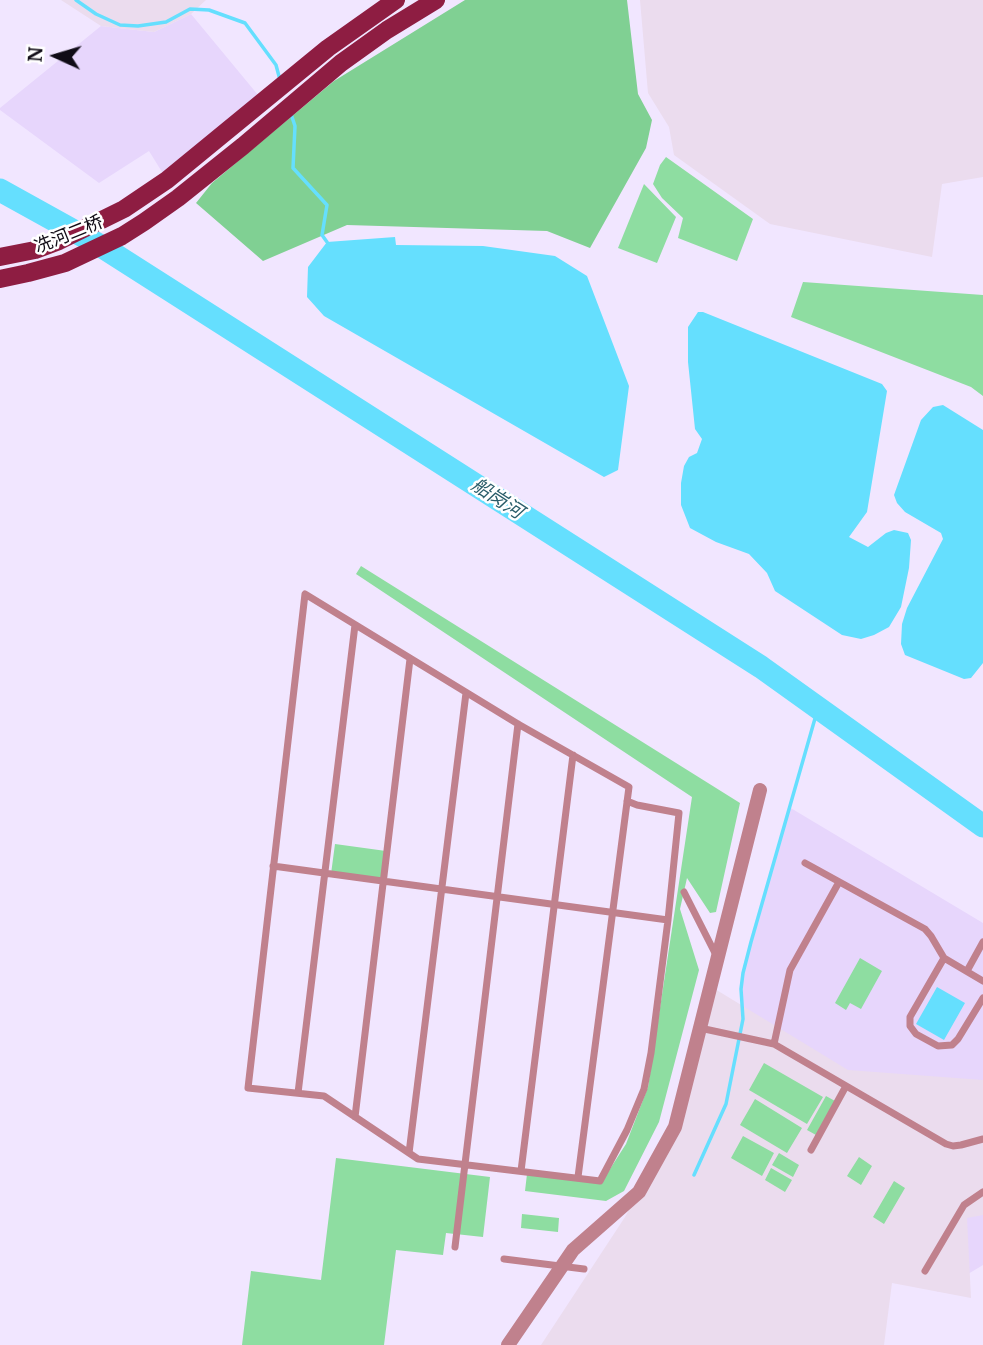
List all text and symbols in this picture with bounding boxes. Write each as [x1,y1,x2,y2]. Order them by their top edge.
north arrow [21,21,91,91]
text: N [23,46,48,63]
street label: 冼河二桥 [32,212,106,258]
water label: 船岗河 [467,474,527,524]

